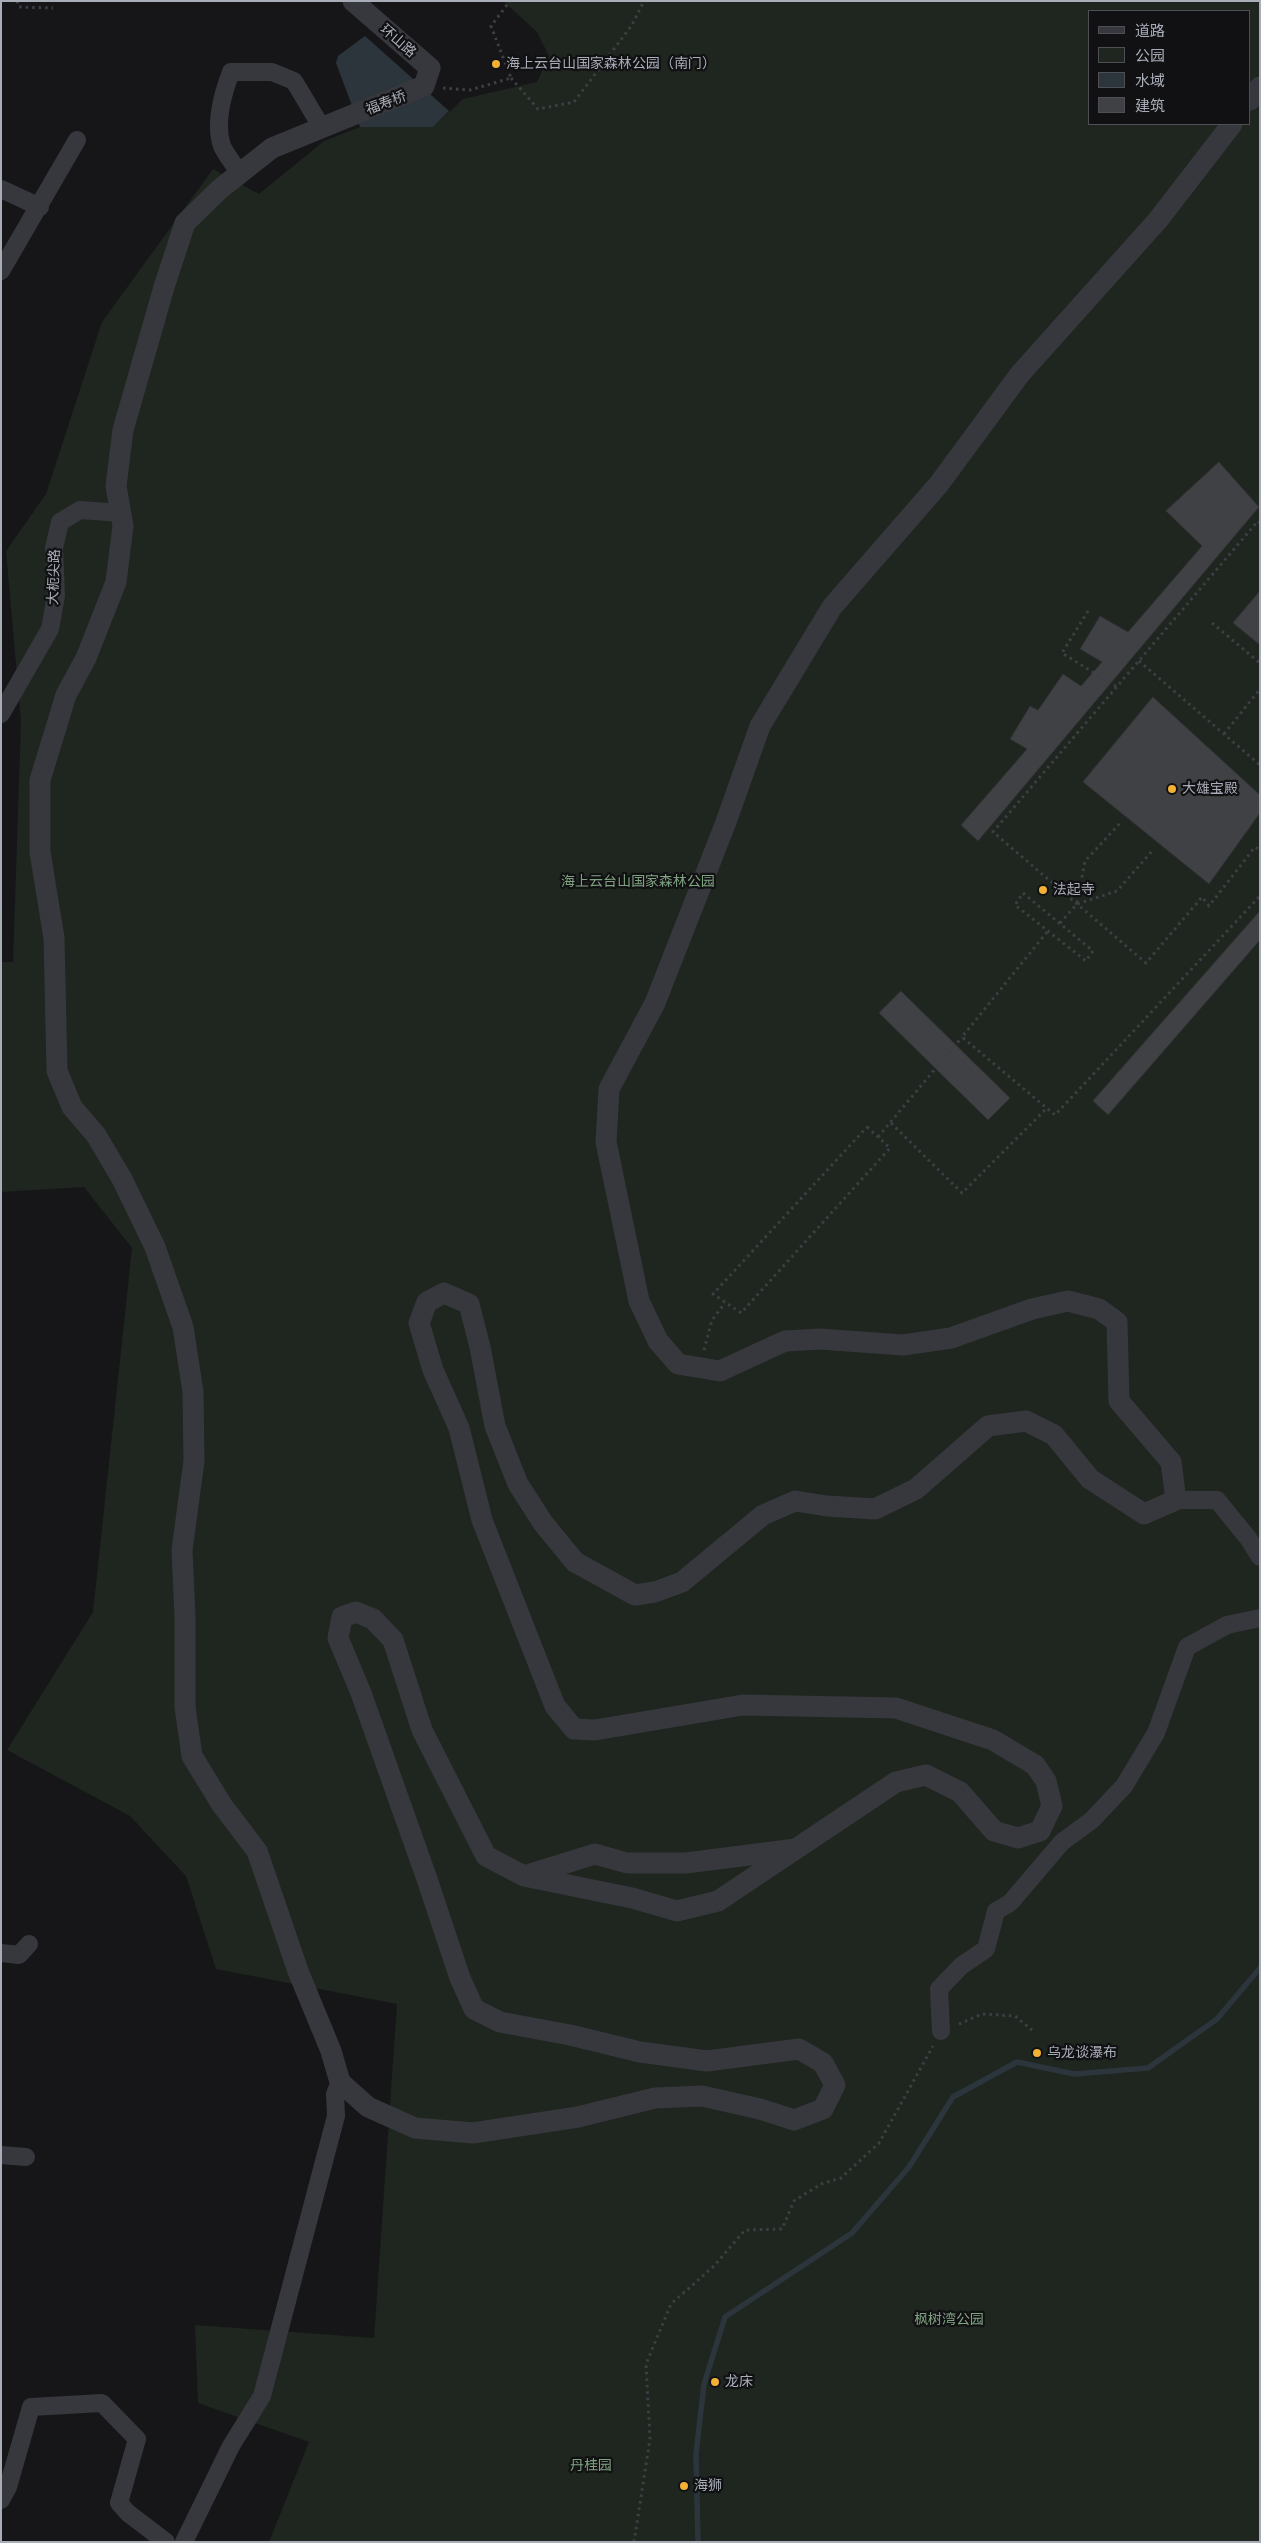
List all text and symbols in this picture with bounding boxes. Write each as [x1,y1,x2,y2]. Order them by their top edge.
legend [1088,10,1251,125]
street label: 环山路 [377,21,419,61]
text: 道路 [1135,21,1165,40]
text: 公园 [1135,46,1165,65]
place label: 海上云台山国家森林公园（南门） [506,56,716,72]
marker: 海上云台山国家森林公园（南门） [490,58,502,70]
text: 水域 [1135,71,1165,90]
street label: 福寿桥 [363,88,409,118]
text: 建筑 [1135,96,1165,115]
street label: 大枙尖路 [45,549,63,605]
place label: 大雄宝殿 [1182,781,1238,797]
marker: 大雄宝殿 [1166,783,1178,795]
park label: 海上云台山国家森林公园 [561,874,715,890]
place label: 法起寺 [1053,882,1095,898]
marker: 法起寺 [1037,884,1049,896]
place label: 乌龙谈瀑布 [1047,2045,1117,2061]
marker: 乌龙谈瀑布 [1031,2047,1043,2059]
park label: 枫树湾公园 [914,2312,984,2328]
place label: 龙床 [725,2374,753,2390]
marker: 龙床 [709,2376,721,2388]
park label: 丹桂园 [570,2458,612,2474]
place label: 海狮 [694,2478,722,2494]
marker: 海狮 [678,2480,690,2492]

